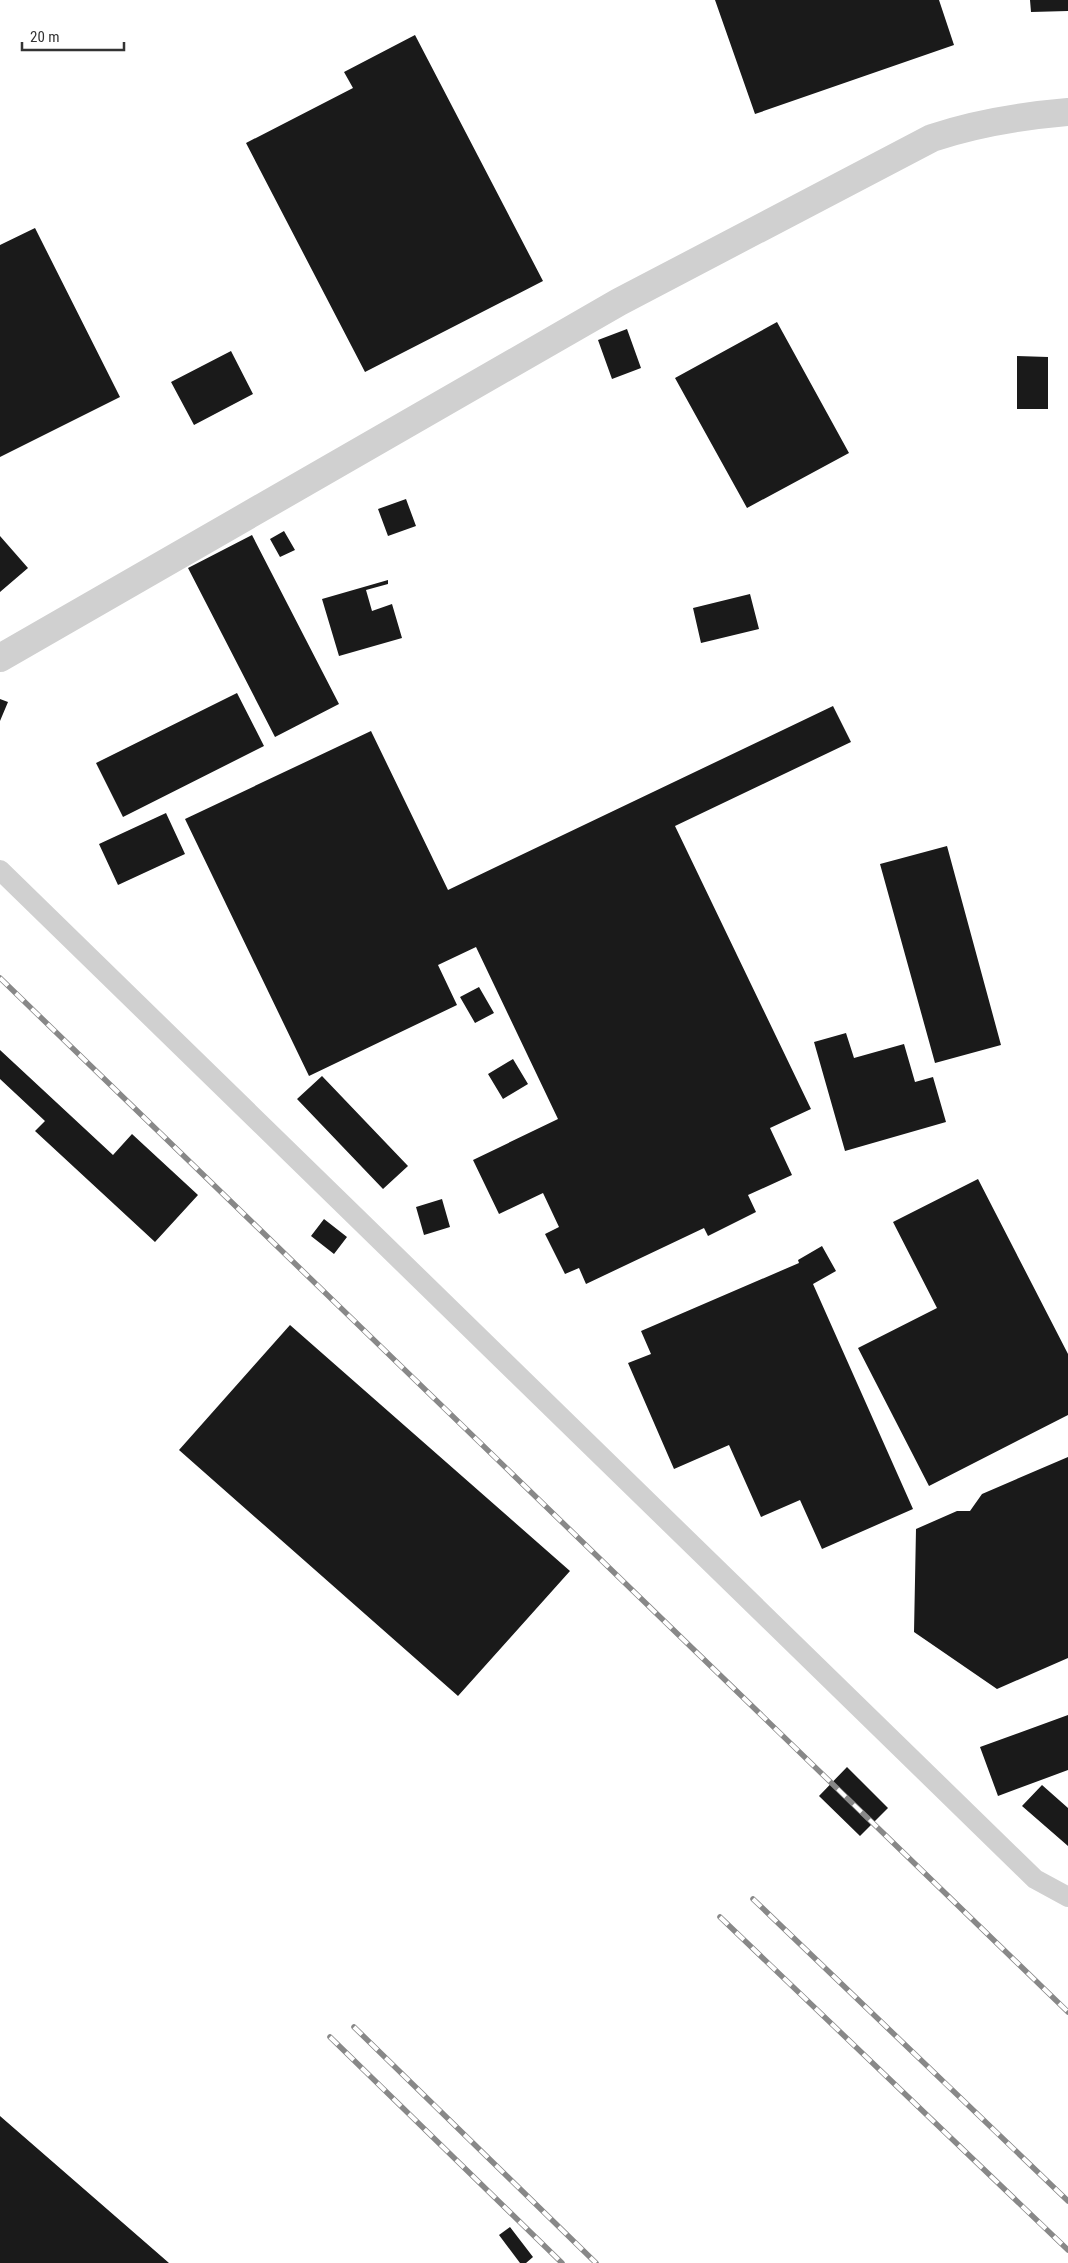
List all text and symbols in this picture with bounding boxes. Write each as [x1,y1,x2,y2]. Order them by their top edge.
scale bar [22,20,125,52]
text: 20 m [30,28,60,46]

